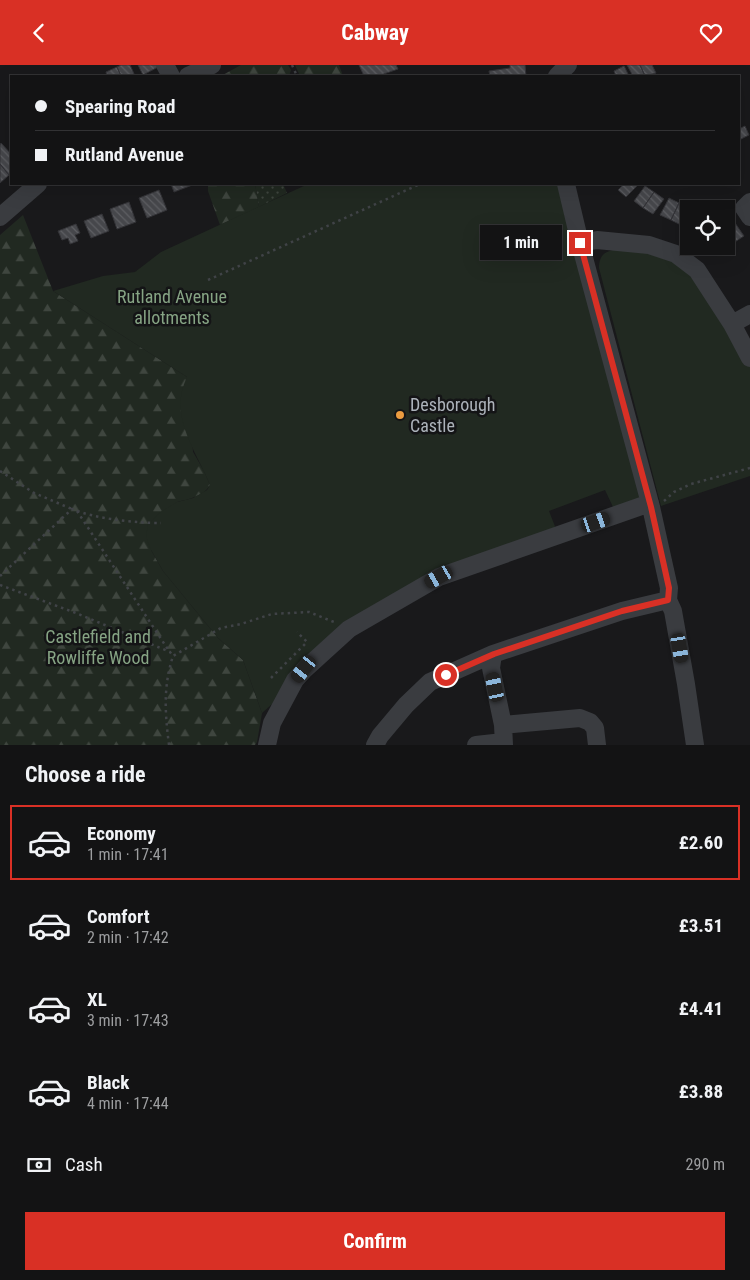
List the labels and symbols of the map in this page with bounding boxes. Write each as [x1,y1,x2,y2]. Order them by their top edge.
callout: 1 min [480,225,562,261]
route end [569,232,591,254]
park label: Rutland Avenue allotments [117,286,227,328]
place label: Desborough Castle [410,394,495,436]
marker: Desborough Castle [394,409,406,421]
car [579,510,612,534]
car [422,563,455,591]
park label: Castlefield and Rowliffe Wood [45,626,151,668]
car [670,632,689,664]
car [288,653,319,685]
route start [435,664,457,686]
car [484,671,505,703]

